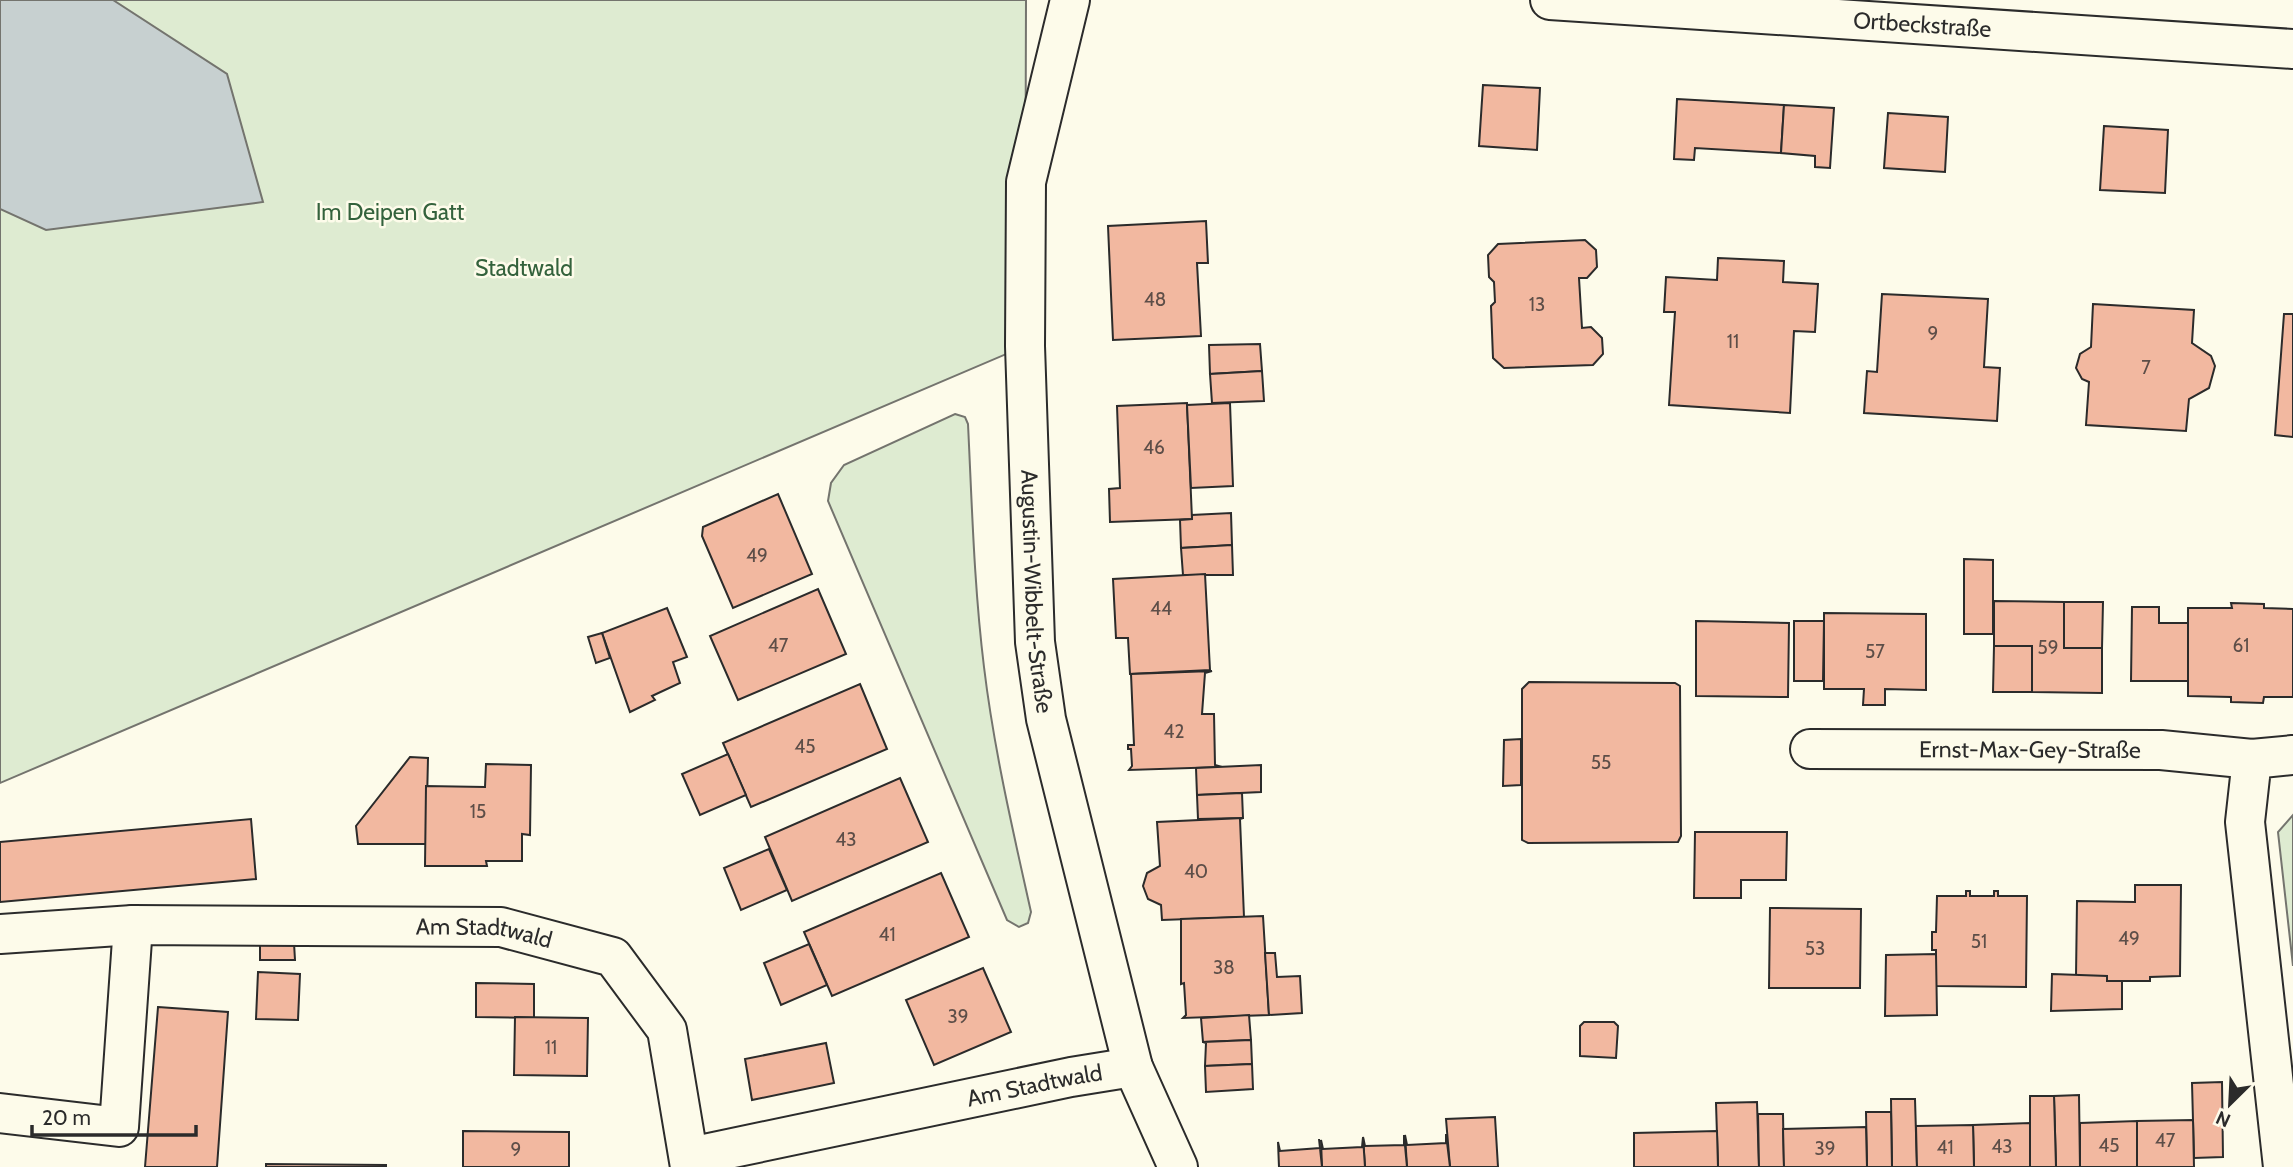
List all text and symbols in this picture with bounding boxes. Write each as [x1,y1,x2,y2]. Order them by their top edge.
street label: Ortbeckstraße [1852,6,1992,43]
park label: Im Deipen Gatt [316,198,465,226]
park label: Stadtwald [475,254,573,282]
house number: 48 [1144,288,1166,311]
house number: 13 [1529,293,1545,316]
house number: 9 [1928,322,1938,345]
house number: 11 [1727,330,1739,353]
house number: 7 [2141,356,2151,379]
house number: 46 [1143,436,1165,459]
street label: Augustin-Wibbelt-Straße [1015,469,1059,715]
house number: 49 [746,544,768,567]
house number: 44 [1150,597,1172,620]
house number: 47 [768,634,789,657]
house number: 61 [2233,634,2249,657]
house number: 59 [2037,636,2059,659]
house number: 57 [1865,640,1885,663]
house number: 42 [1164,720,1184,743]
house number: 45 [794,735,816,758]
street label: Ernst-Max-Gey-Straße [1919,735,2141,764]
house number: 55 [1591,751,1611,774]
house number: 15 [470,800,486,823]
house number: 43 [835,828,857,851]
house number: 40 [1184,860,1208,883]
street label: Am Stadtwald [416,913,555,954]
house number: 41 [878,923,896,946]
house number: 49 [2118,927,2140,950]
house number: 51 [1971,930,1987,953]
house number: 53 [1805,937,1825,960]
house number: 38 [1213,956,1235,979]
house number: 39 [947,1005,969,1028]
house number: 11 [545,1036,557,1059]
street label: Am Stadtwald [964,1058,1104,1113]
north arrow [2195,1069,2265,1139]
scale bar [32,1094,196,1138]
text: 20 m [42,1105,91,1130]
text: N [2212,1106,2234,1132]
house number: 47 [2155,1129,2176,1152]
house number: 45 [2098,1134,2120,1157]
house number: 43 [1991,1135,2013,1158]
house number: 41 [1936,1136,1954,1159]
house number: 39 [1814,1137,1836,1160]
house number: 9 [511,1138,521,1161]

